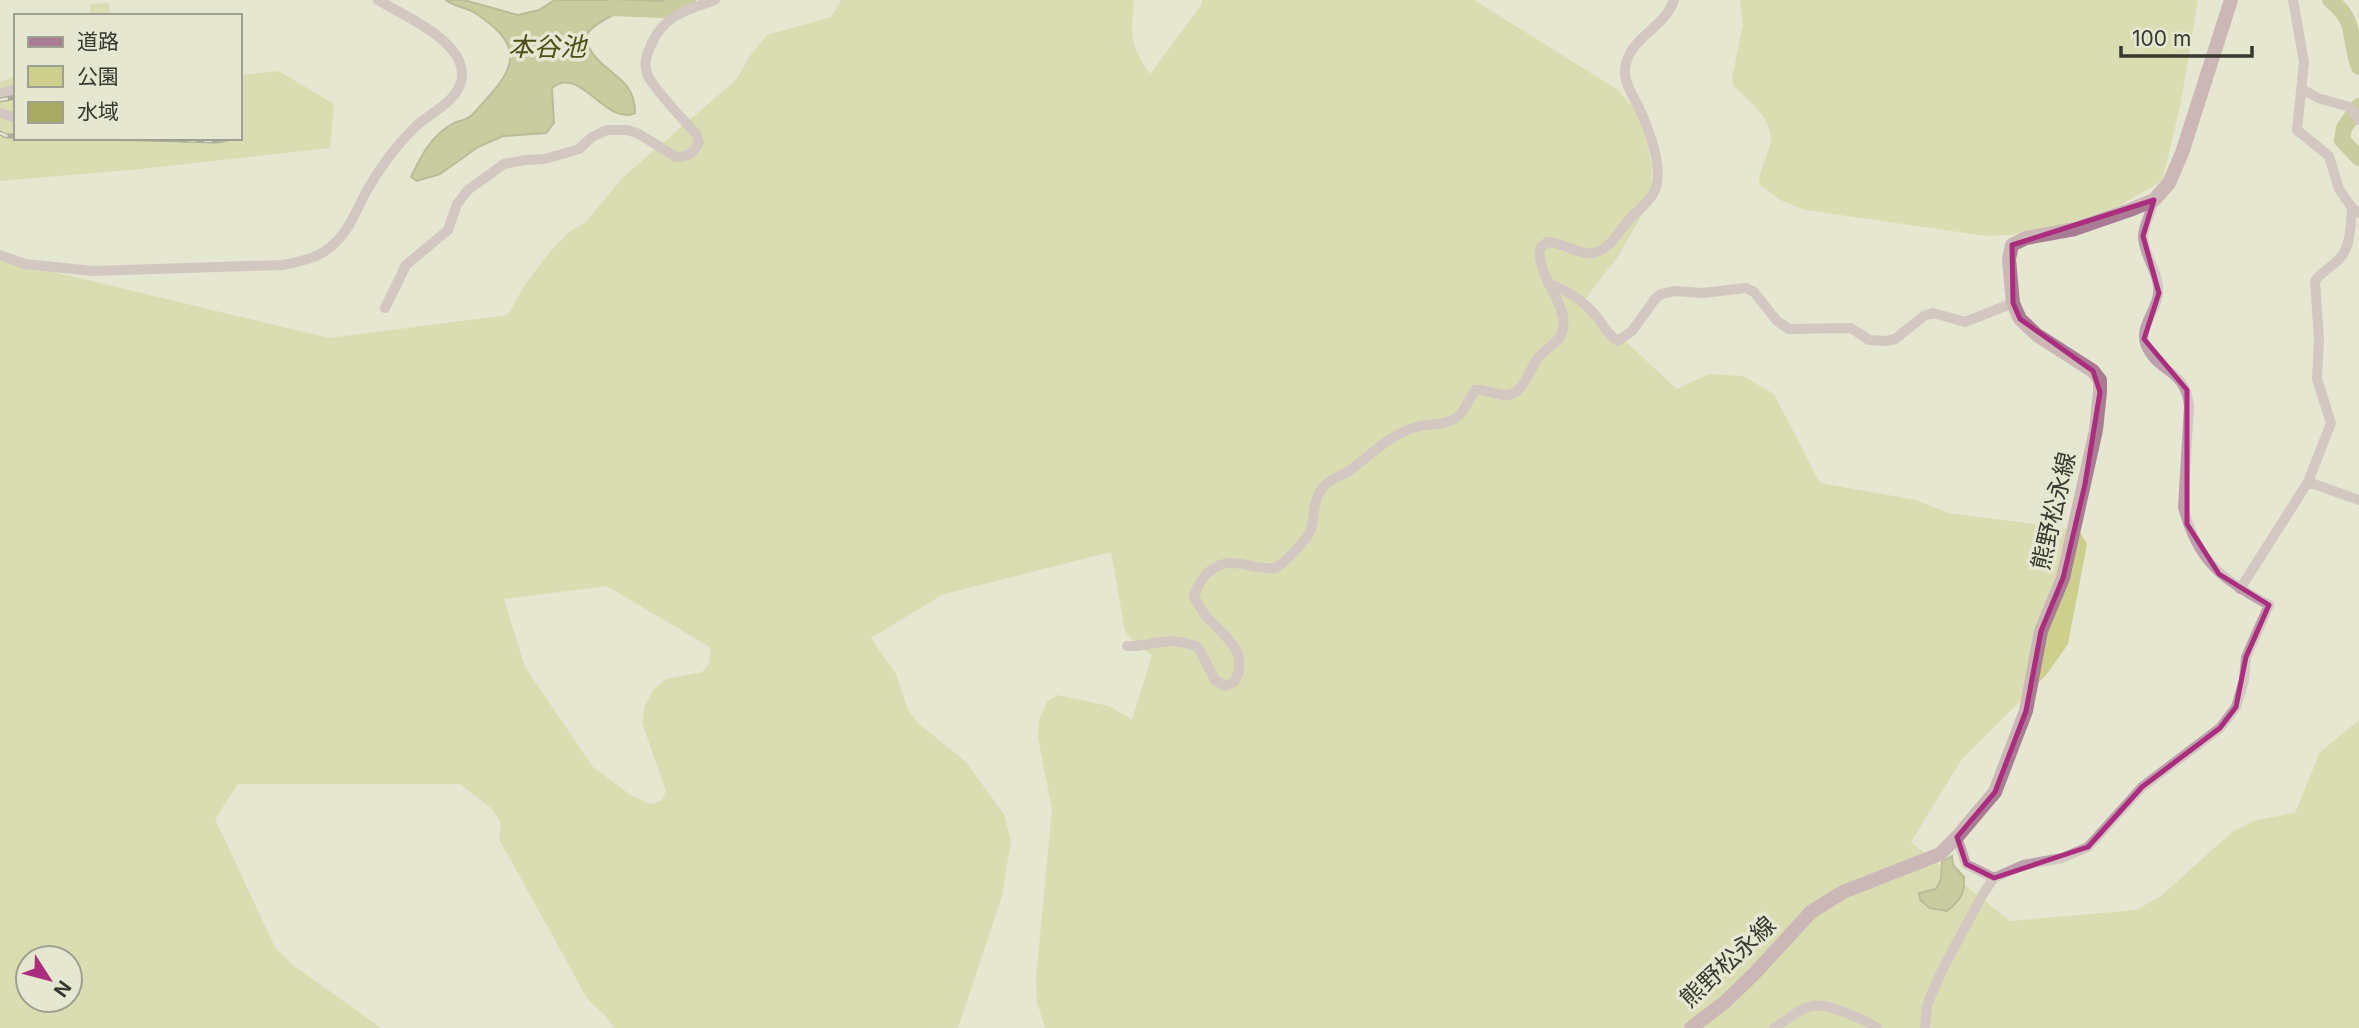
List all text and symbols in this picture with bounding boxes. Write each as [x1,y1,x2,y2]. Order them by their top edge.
legend [14,14,242,140]
scale bar [2121,14,2252,58]
text: 100 m [2132,26,2191,51]
text: 道路 [77,29,119,54]
water label: 本谷池 [508,31,589,62]
text: 公園 [77,64,119,89]
text: 水域 [77,99,119,124]
street label: 熊野松永線 [2026,449,2081,573]
street label: 熊野松永線 [1674,910,1781,1013]
north arrow [14,944,84,1014]
text: N [49,976,76,1001]

